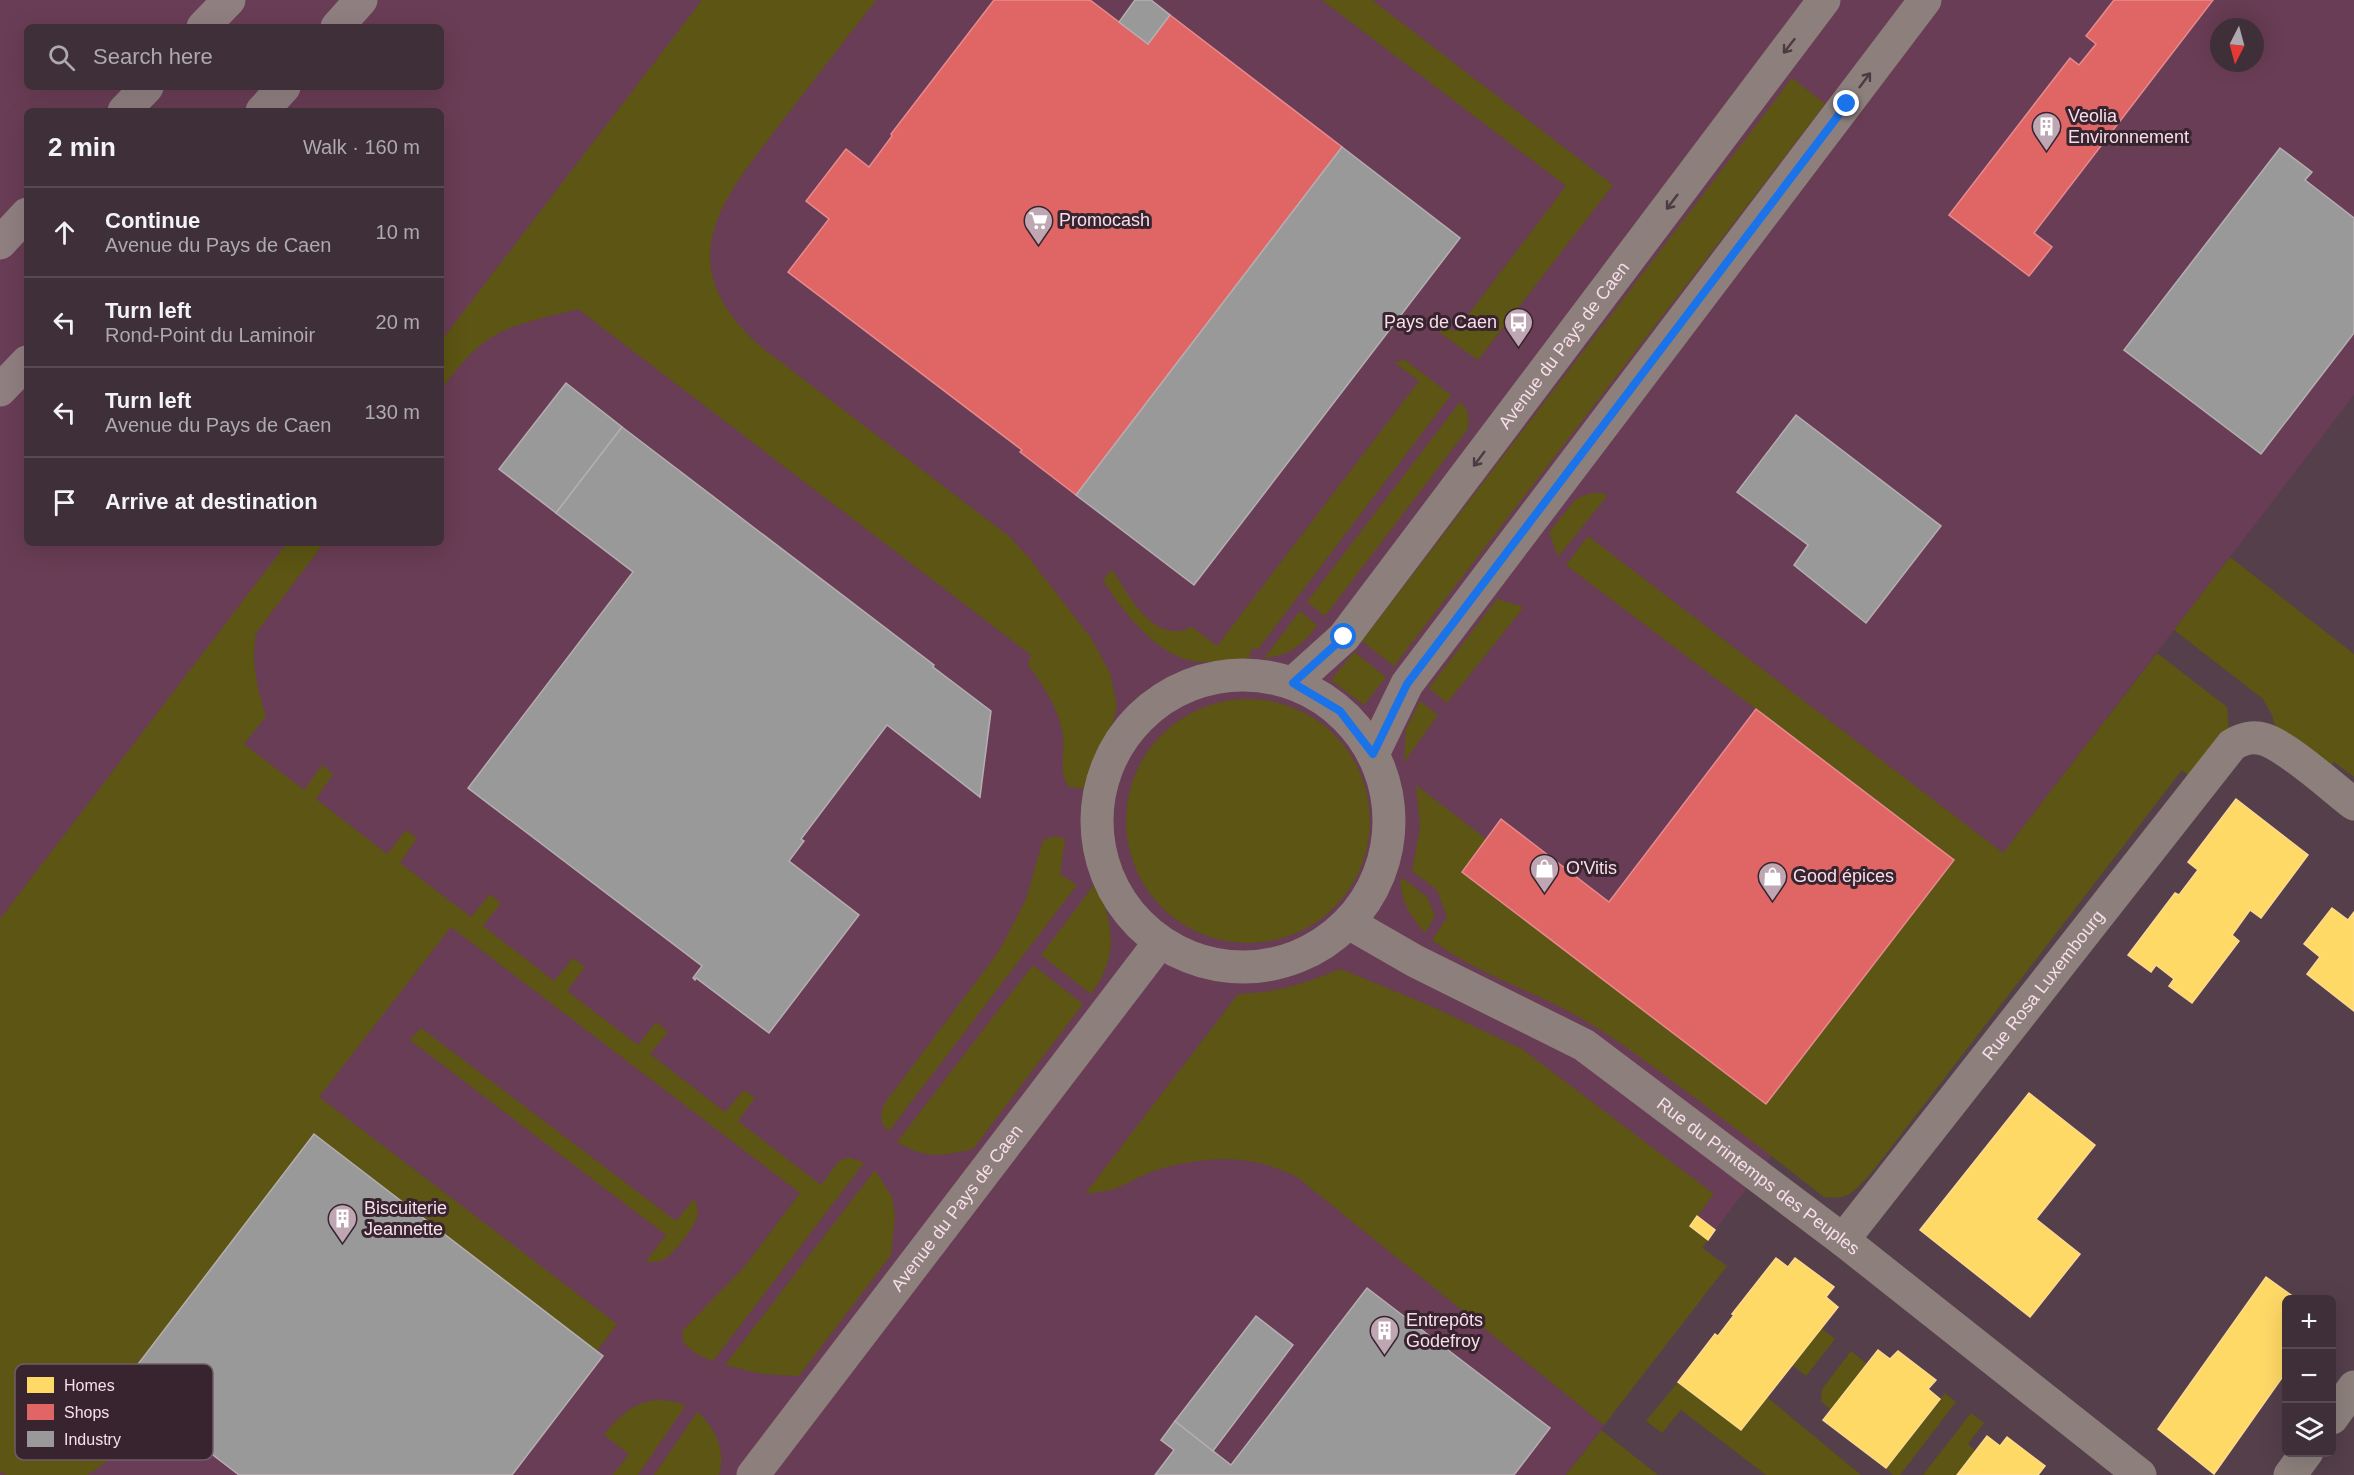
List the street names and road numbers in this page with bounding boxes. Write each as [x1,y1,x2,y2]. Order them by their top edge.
street label: Avenue du Pays de Caen [1494,258,1633,433]
street label: Rue Rosa Luxembourg [1978,906,2108,1064]
street label: Rue du Printemps des Peuples [1653,1094,1863,1259]
street label: Avenue du Pays de Caen [887,1121,1027,1295]

